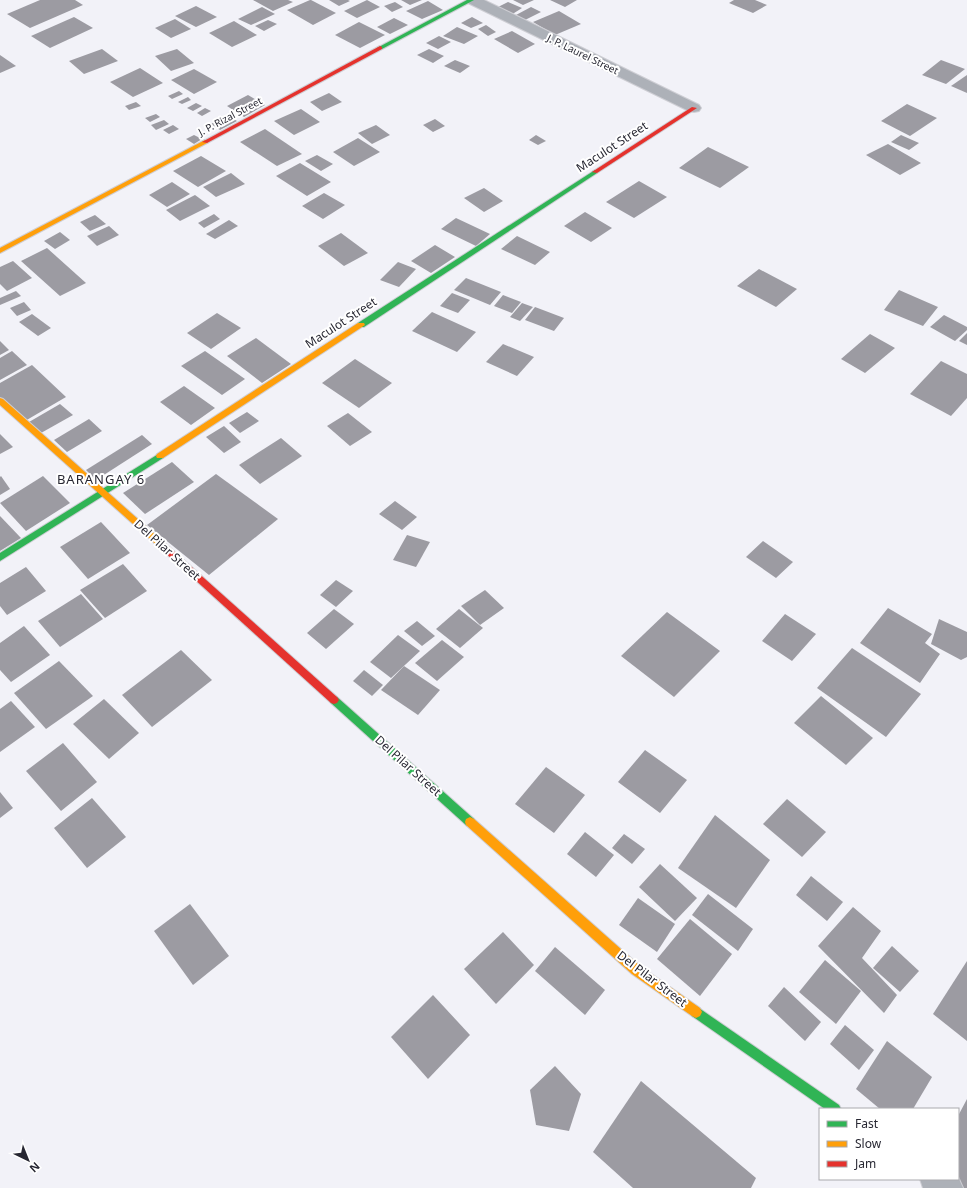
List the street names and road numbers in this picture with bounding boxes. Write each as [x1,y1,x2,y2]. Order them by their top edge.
street label: J. P. Laurel Street [544,30,621,77]
street label: J. P. Rizal Street [195,93,265,139]
street label: Maculot Street [573,117,651,176]
street label: Maculot Street [302,293,380,352]
street label: Del Pilar Street [131,515,205,584]
street label: Del Pilar Street [372,731,446,800]
street label: Del Pilar Street [614,947,691,1011]

